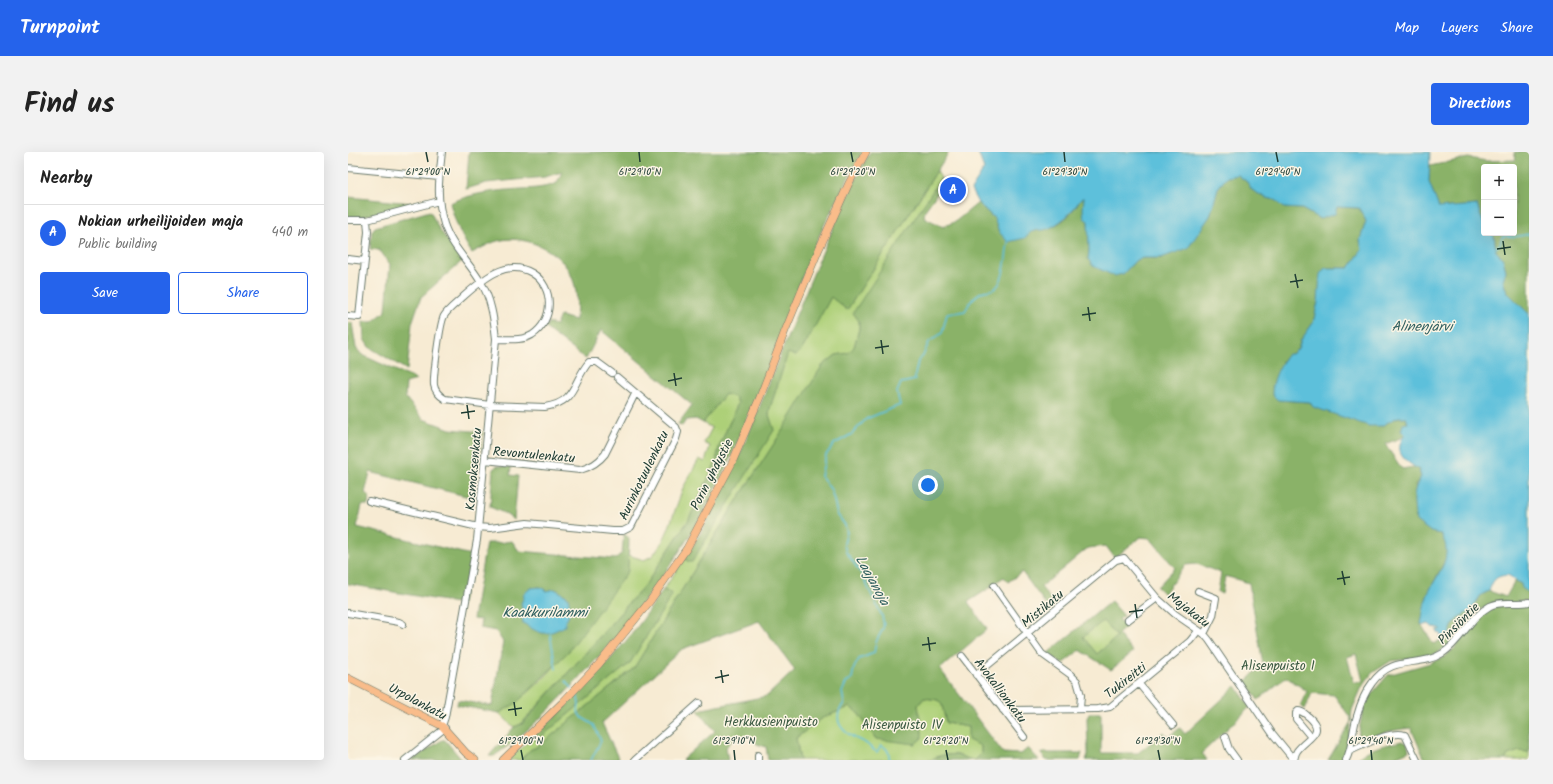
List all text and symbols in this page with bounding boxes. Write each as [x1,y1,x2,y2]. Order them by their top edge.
text: Turnpoint [20,13,100,43]
text: Map [1395,17,1419,39]
text: Layers [1441,17,1479,39]
text: Share [1501,17,1533,39]
text: Find us [24,82,115,127]
button: Directions [1431,83,1529,125]
text: 61°29'00"N [406,164,450,180]
text: 61°29'10"N [619,164,661,180]
text: 61°29'20"N [830,164,876,180]
text: 61°29'30"N [1042,164,1088,180]
text: 61°29'40"N [1256,164,1301,180]
map controls [1481,164,1517,236]
button: + [1481,164,1517,200]
text: Nearby [40,165,92,192]
pin: A [940,175,966,205]
button: − [1481,200,1517,236]
text: Nokian urheilijoiden maja [78,210,243,234]
text: A [49,222,57,243]
text: 440 m [272,222,308,243]
text: Public building [78,234,157,255]
button: Save [40,272,170,314]
button: Share [178,272,308,314]
water label: Alinenjärvi [1392,316,1455,338]
street label: Kosmoksenkatu [460,426,489,512]
street label: Aurinkotuulenkatu [614,427,675,524]
street label: Porin yhdystie [685,435,739,514]
street label: Revontulenkatu [492,441,577,470]
your location [918,475,938,495]
water label: Laajanoja [849,551,896,611]
street label: Mistikatu [1017,584,1070,633]
street label: Majakatu [1162,587,1215,634]
street label: Pinsiöntie [1433,598,1485,650]
water label: Kaakkurilammi [503,602,590,624]
street label: Avokallionkatu [968,654,1032,729]
park label: Alisenpuisto I [1241,656,1315,677]
street label: Tukireitti [1100,657,1152,704]
street label: Urpolankatu [384,678,451,727]
park label: Herkkusienipuisto [724,712,818,733]
park label: Alisenpuisto IV [862,715,943,736]
text: 61°29'00"N [499,733,543,749]
text: 61°29'10"N [713,733,755,749]
text: 61°29'20"N [923,733,969,749]
text: 61°29'30"N [1135,733,1181,749]
text: 61°29'40"N [1349,733,1394,749]

